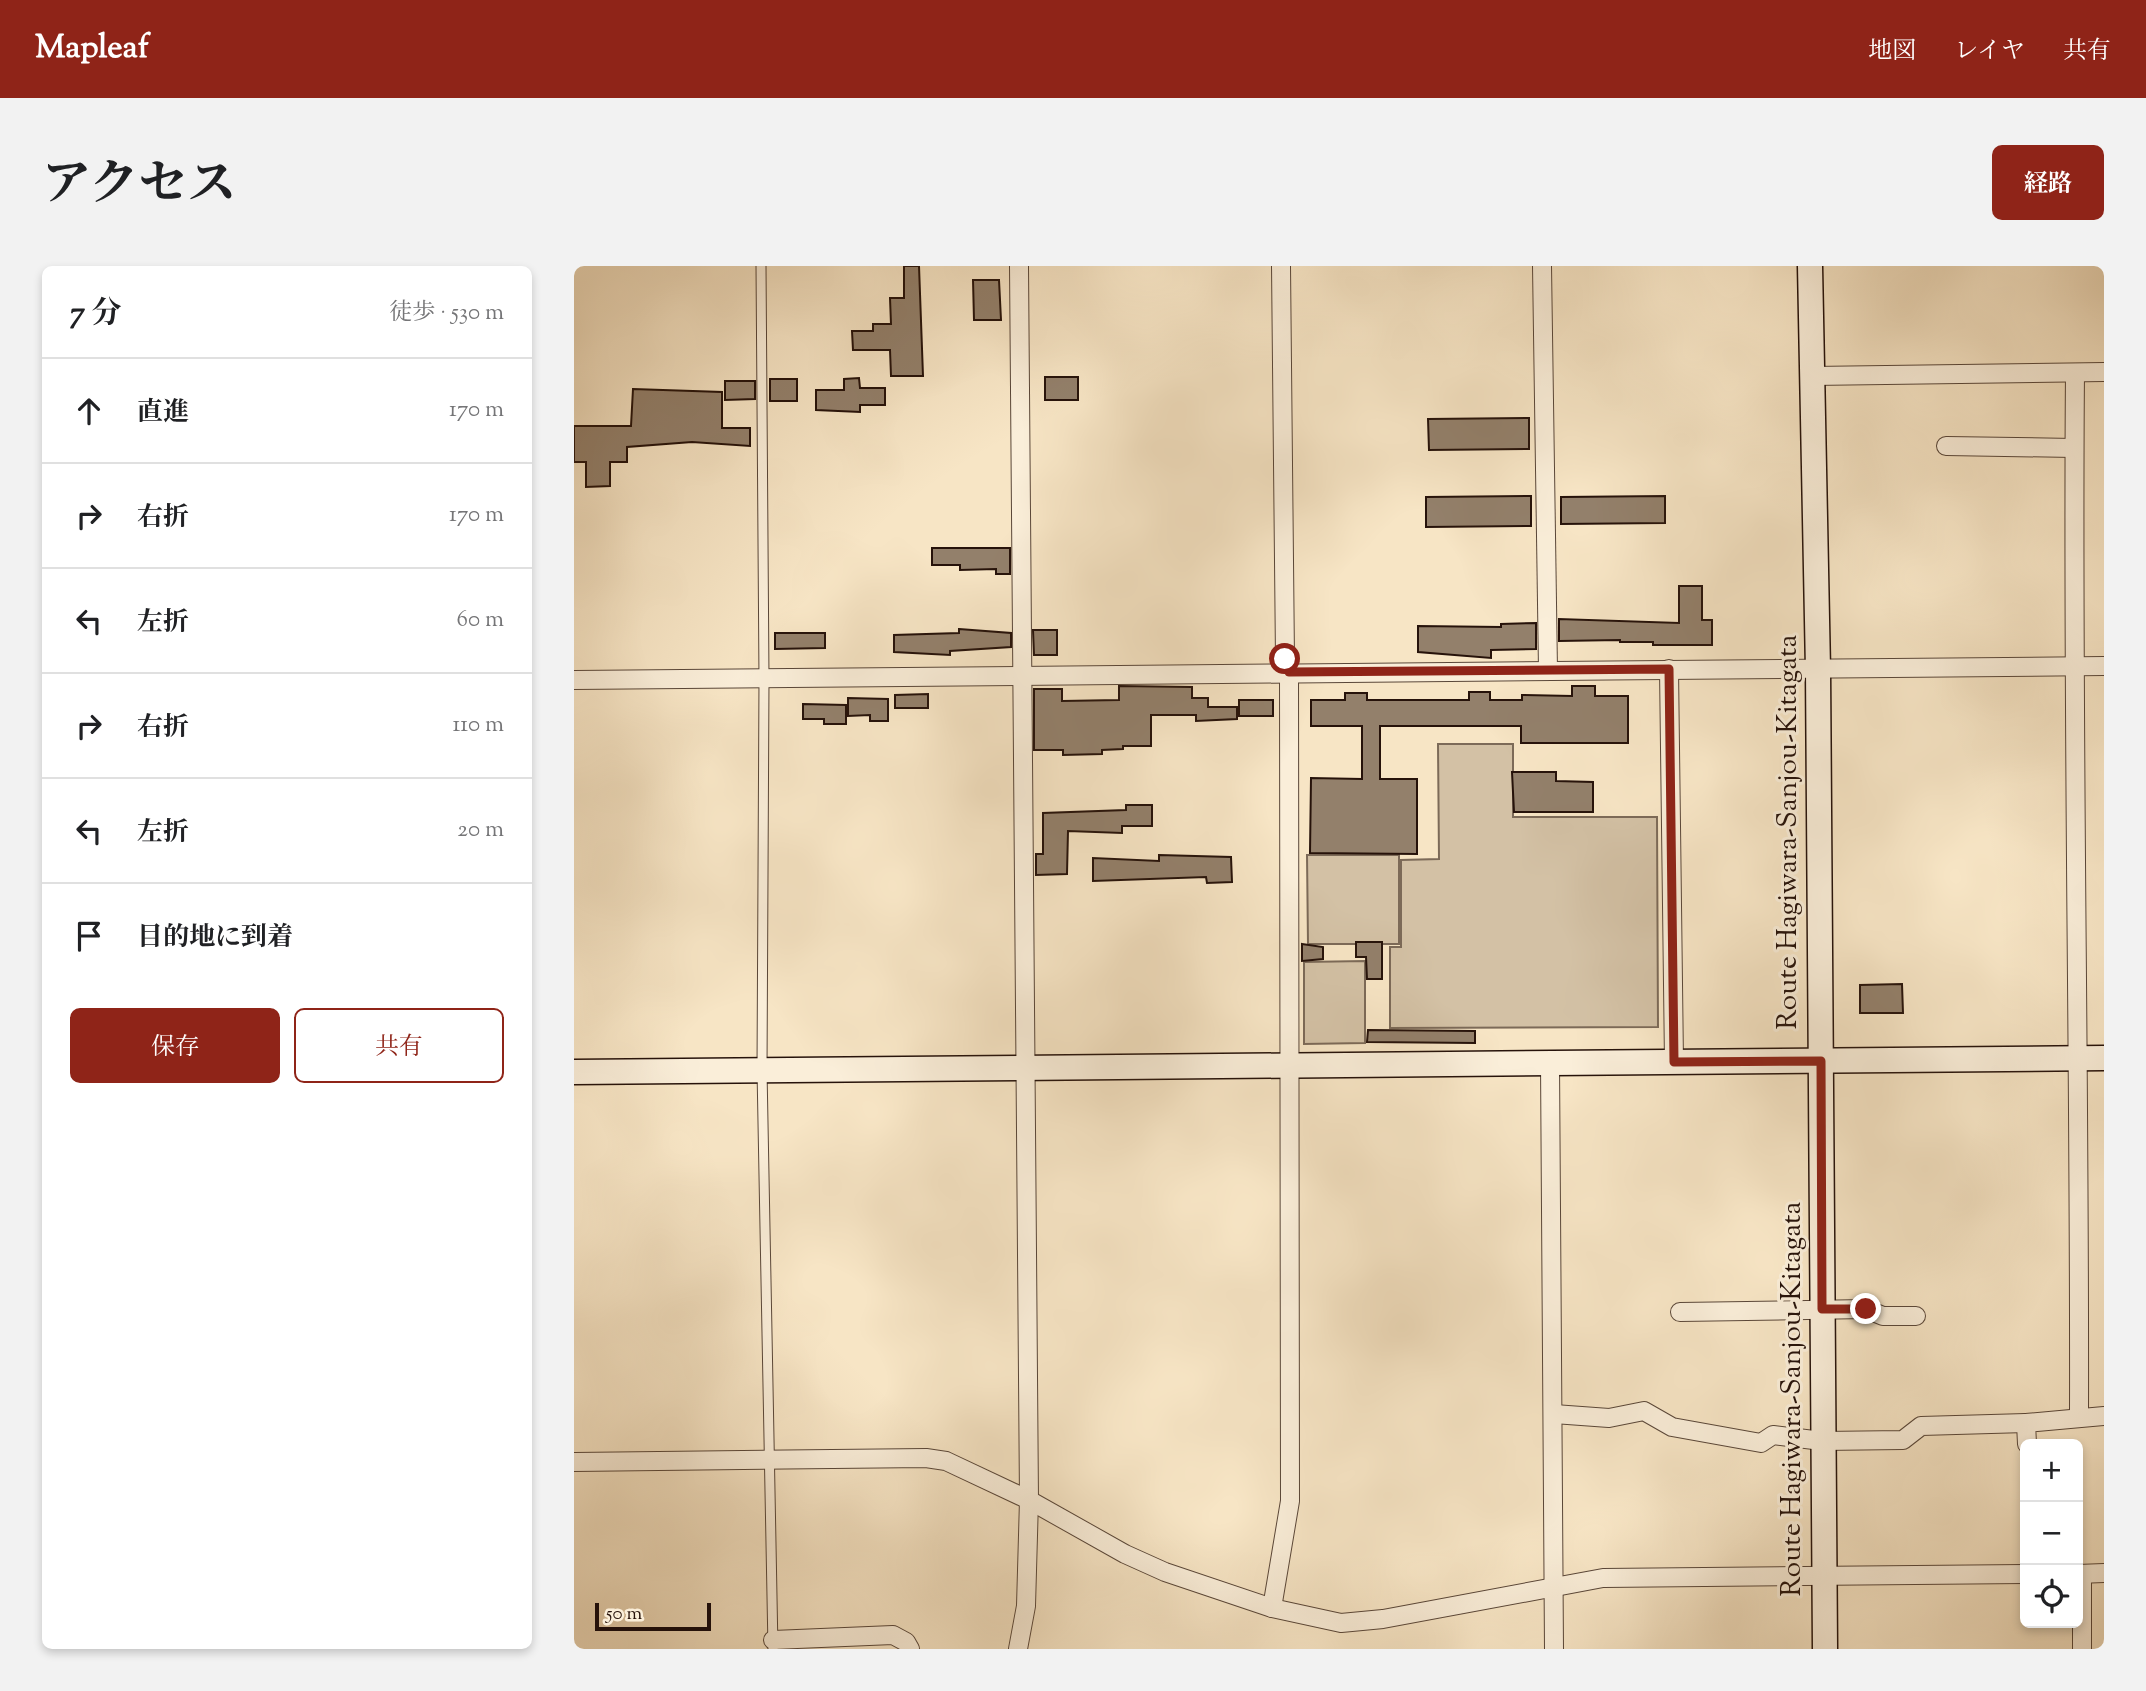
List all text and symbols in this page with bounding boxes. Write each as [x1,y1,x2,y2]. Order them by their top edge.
text: Mapleaf [35,25,149,73]
text: 地図 [1868,35,1916,69]
text: レイヤ [1954,35,2025,69]
text: 共有 [2063,35,2111,69]
button: 経路 [1992,145,2104,220]
text: アクセス [42,152,237,222]
text: 7 分 [70,293,121,336]
text: 徒歩 · 530 m [389,297,504,330]
icon: ahead [70,392,108,430]
text: 170 m [449,394,504,427]
text: 直進 [137,395,189,432]
icon: right [70,497,108,535]
text: 170 m [449,499,504,532]
text: 右折 [137,500,189,537]
icon: left [70,602,108,640]
text: 60 m [456,604,504,637]
text: 左折 [137,605,189,642]
street label: Route Hagiwara-Sanjou-Kitagata [1769,635,1809,1029]
route start [1269,643,1300,674]
icon: right [70,707,108,745]
text: 110 m [453,709,504,742]
text: 右折 [137,710,189,747]
icon: left [70,812,108,850]
text: 20 m [457,814,504,847]
text: 左折 [137,815,189,852]
icon: arrive [70,917,108,955]
text: 目的地に到着 [137,920,293,957]
button: 保存 [70,1008,280,1083]
button: 共有 [294,1008,504,1083]
street label: Route Hagiwara-Sanjou-Kitagata [1773,1202,1813,1596]
route end [1850,1293,1881,1324]
map controls [2020,1439,2083,1628]
button: + [2020,1439,2083,1502]
button: − [2020,1502,2083,1565]
button: locate [2020,1565,2083,1628]
scale bar [595,1600,710,1632]
text: 50 m [606,1601,642,1628]

